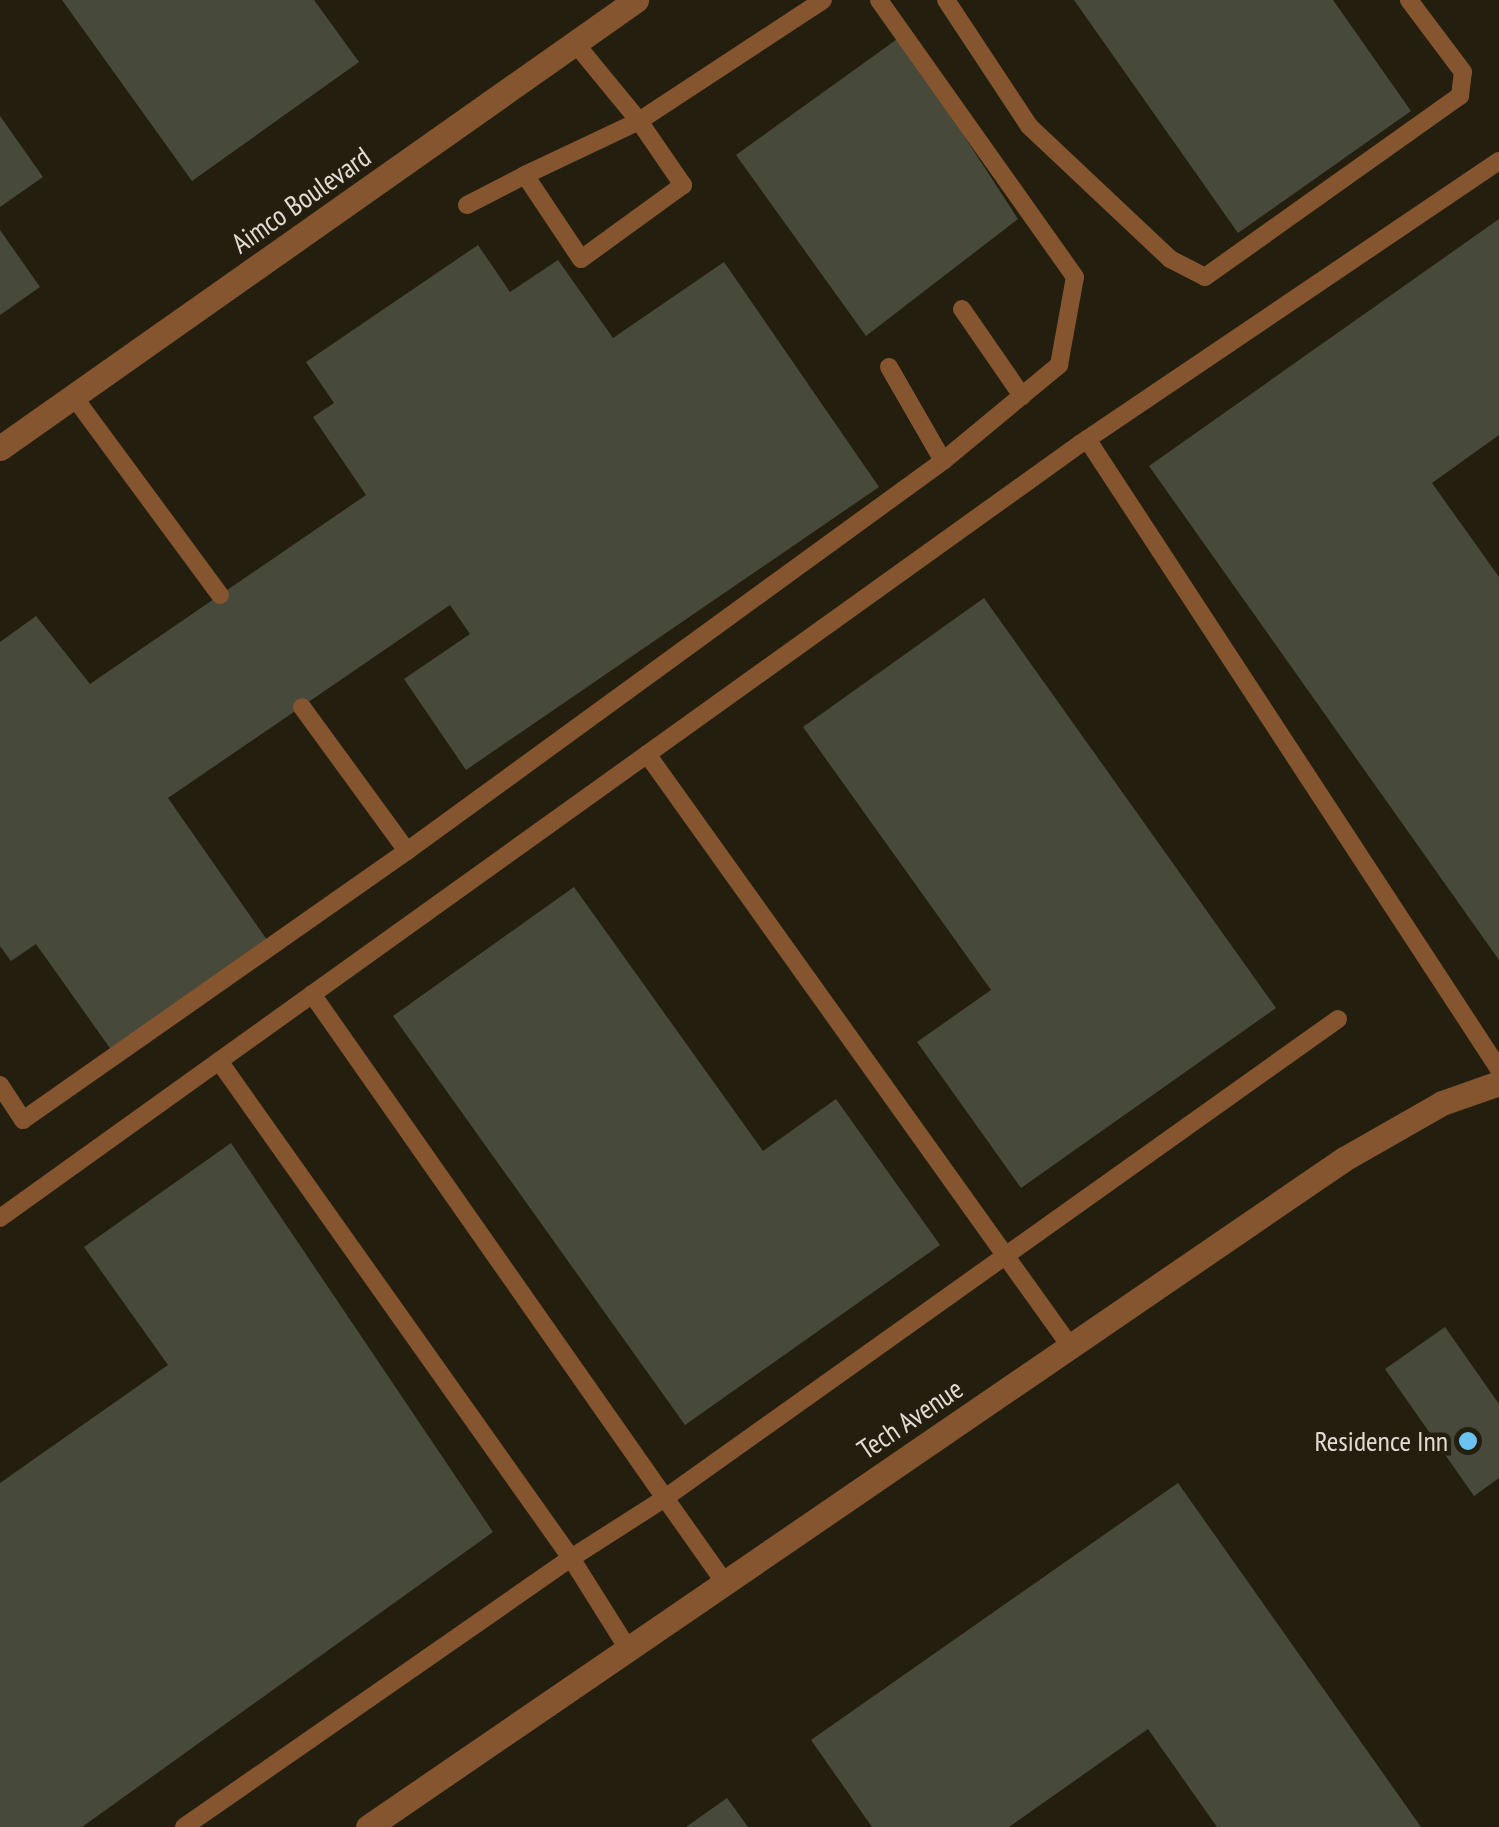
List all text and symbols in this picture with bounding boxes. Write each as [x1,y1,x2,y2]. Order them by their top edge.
street label: Aimco Boulevard [225,140,377,260]
street label: Tech Avenue [851,1372,969,1466]
place label: Residence Inn [1314,1424,1448,1458]
marker: Residence Inn [1457,1430,1479,1452]

